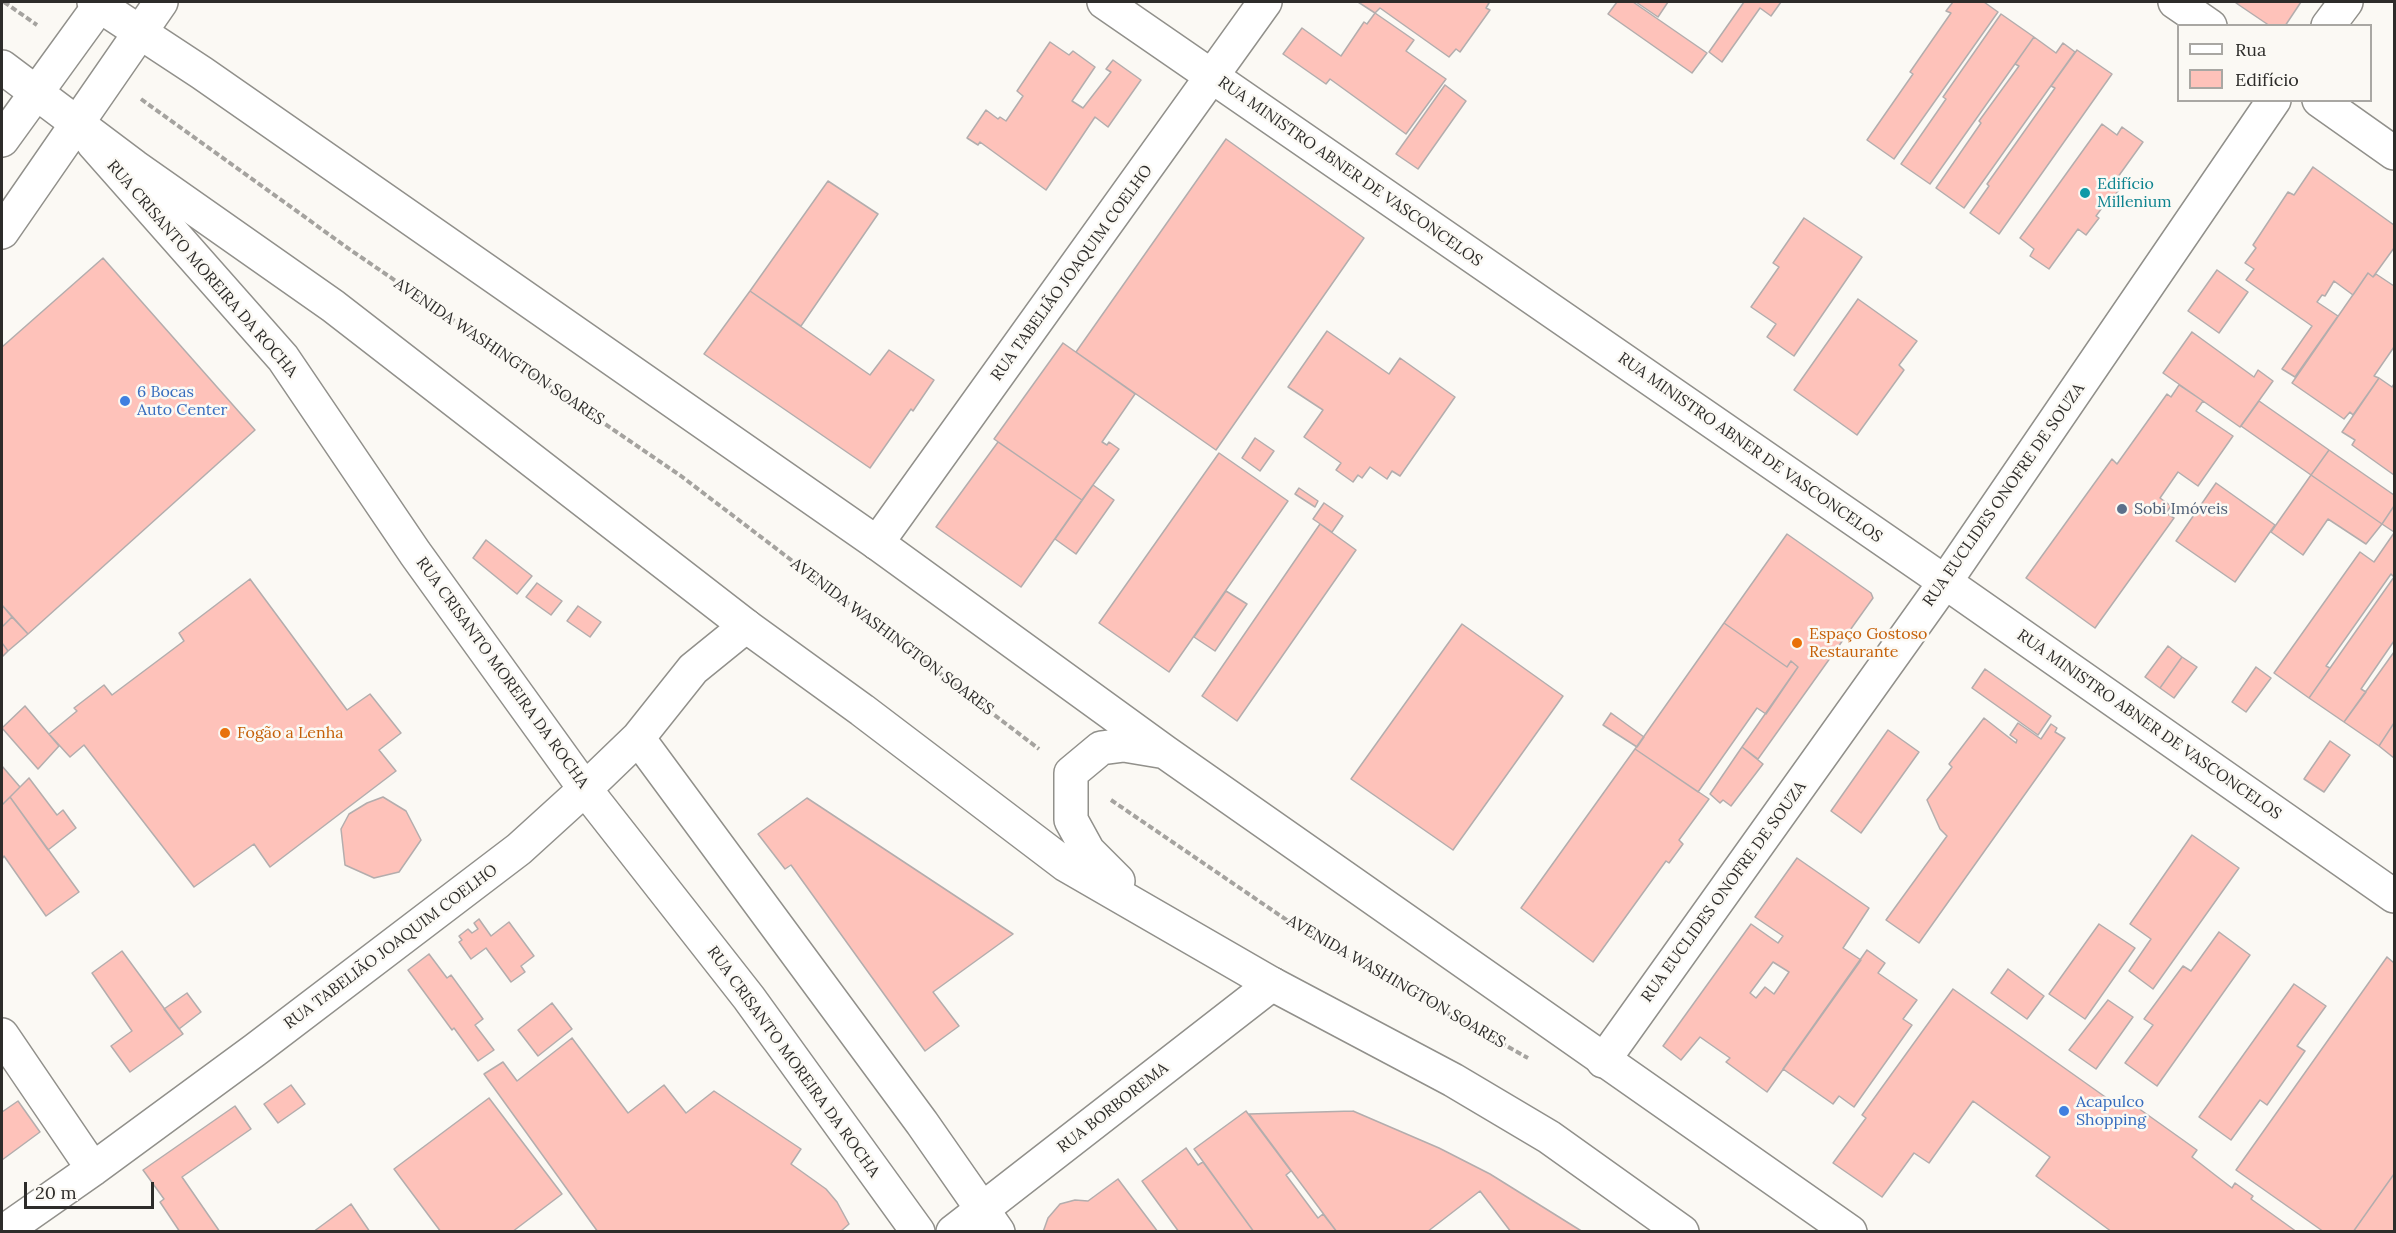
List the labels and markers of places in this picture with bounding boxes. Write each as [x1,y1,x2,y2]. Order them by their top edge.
place label: Edifício Millenium [2097,174,2172,212]
marker: Edifício Millenium [2078,186,2092,200]
place label: 6 Bocas Auto Center [137,382,228,420]
marker: 6 Bocas Auto Center [118,394,132,408]
place label: Sobi Imóveis [2134,499,2228,519]
marker: Sobi Imóveis [2115,502,2129,516]
place label: Espaço Gostoso Restaurante [1809,624,1927,662]
marker: Espaço Gostoso Restaurante [1790,636,1804,650]
place label: Fogão a Lenha [237,723,343,743]
marker: Fogão a Lenha [218,726,232,740]
place label: Acapulco Shopping [2076,1092,2146,1130]
marker: Acapulco Shopping [2057,1104,2071,1118]

